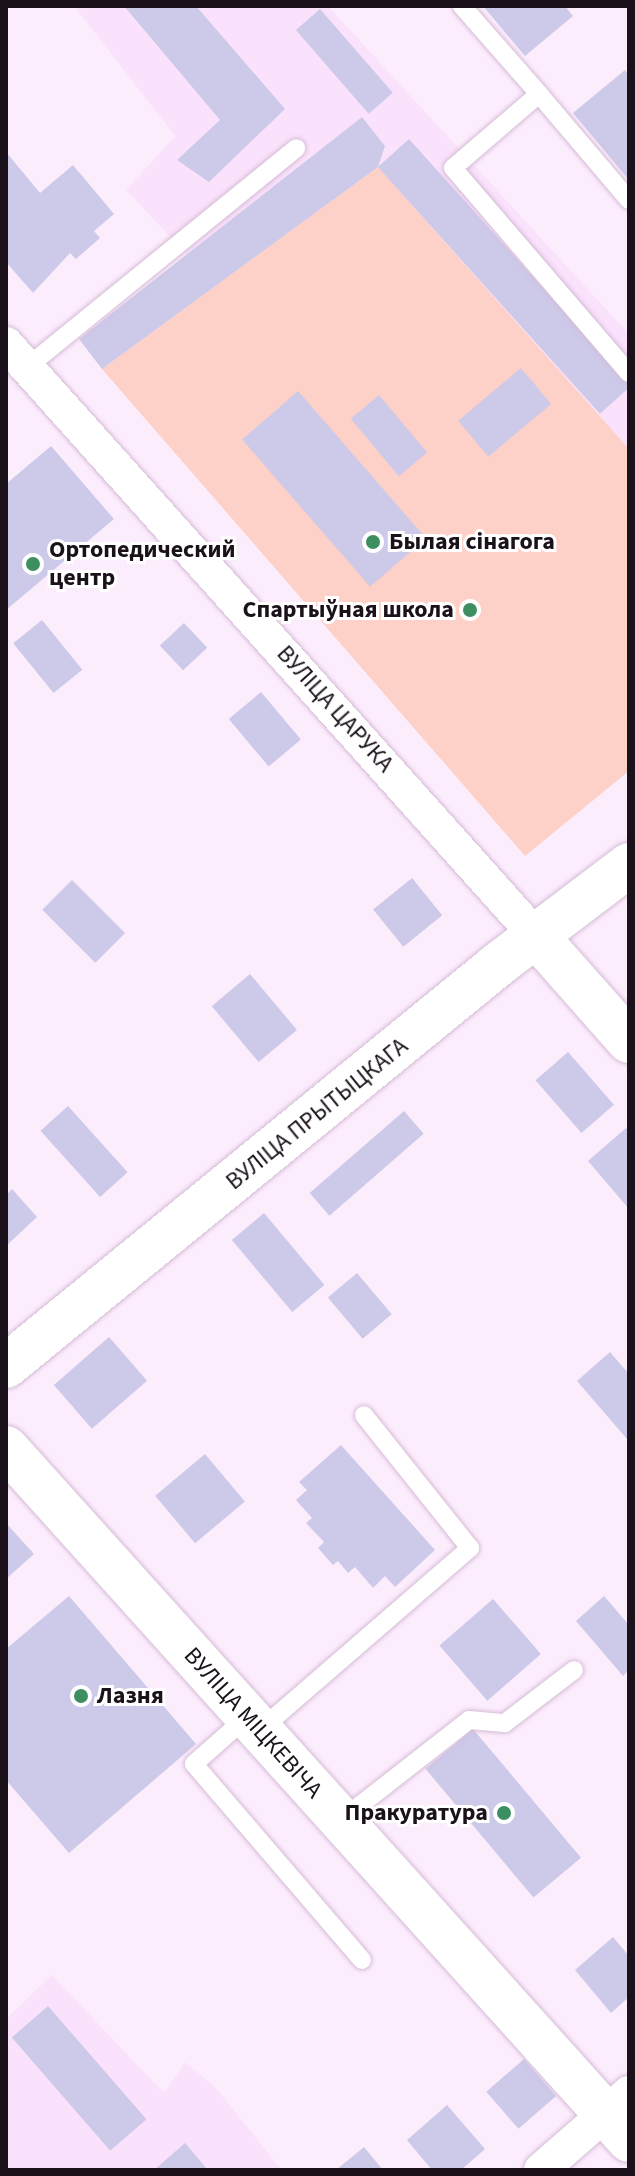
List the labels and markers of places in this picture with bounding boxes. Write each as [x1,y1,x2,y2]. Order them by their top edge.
place label: Былая сінагога [389,528,555,556]
marker: Былая сінагога [364,533,382,551]
place label: Ортопедический центр [49,536,235,592]
marker: Ортопедический центр [24,555,42,573]
place label: Спартыўная школа [242,596,454,624]
marker: Спартыўная школа [461,601,479,619]
place label: Лазня [97,1682,164,1710]
marker: Лазня [72,1687,90,1705]
place label: Пракуратура [345,1799,488,1827]
marker: Пракуратура [495,1804,513,1822]

